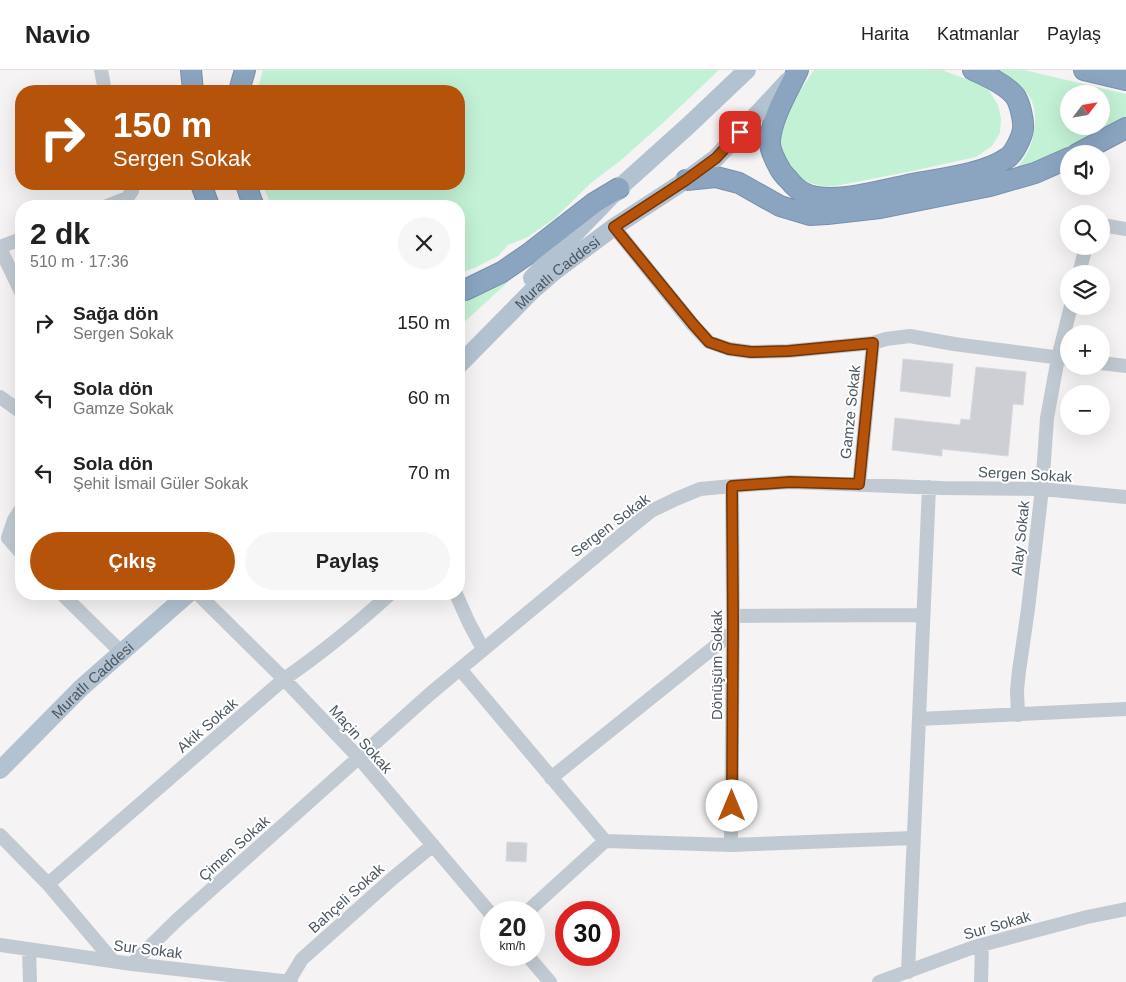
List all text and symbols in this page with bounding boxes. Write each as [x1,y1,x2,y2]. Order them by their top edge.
text: Navio [25,21,90,48]
text: Harita [861,24,909,44]
text: Katmanlar [937,24,1019,44]
text: Paylaş [1047,24,1101,44]
north arrow [1060,85,1110,135]
map controls [1060,85,1110,435]
icon: right [30,105,95,170]
text: 150 m [113,105,212,144]
pin [719,111,761,153]
icon: arrive [726,118,754,146]
button: sound [1060,145,1110,195]
text: Sergen Sokak [113,146,251,171]
button: search [1060,205,1110,255]
text: 2 dk [30,217,90,250]
button: close [398,217,450,269]
street label: Muratlı Caddesi [511,232,603,312]
text: 510 m · 17:36 [30,253,129,270]
button: layers [1060,265,1110,315]
text: Sağa dön [73,303,159,324]
icon: right [30,309,58,337]
text: 150 m [397,312,450,333]
text: Sergen Sokak [73,325,174,342]
button: + [1060,325,1110,375]
street label: Gamze Sokak [837,364,863,460]
text: Sola dön [73,378,153,399]
icon: left [30,384,58,412]
button: − [1060,385,1110,435]
text: 60 m [408,387,450,408]
text: Gamze Sokak [73,400,173,417]
text: Sola dön [73,453,153,474]
icon: left [30,459,58,487]
text: 70 m [408,462,450,483]
street label: Sergen Sokak [978,463,1073,485]
text: Şehit İsmail Güler Sokak [73,475,248,492]
street label: Sergen Sokak [567,490,653,560]
street label: Alay Sokak [1008,499,1032,576]
button: Çıkış [30,532,235,590]
button: Paylaş [245,532,450,590]
street label: Dönüşüm Sokak [708,609,725,720]
street label: Muratlı Caddesi [48,638,136,722]
street label: Akik Sokak [173,694,241,756]
street label: Maçin Sokak [326,701,396,777]
position arrow [705,779,757,831]
street label: Çimen Sokak [195,812,273,884]
street label: Bahçeli Sokak [305,860,387,936]
speed limit sign: 30 [555,901,620,966]
street label: Sur Sokak [961,907,1033,943]
text: 20 [499,913,526,941]
street label: Sur Sokak [113,936,184,962]
text: km/h [499,939,526,953]

